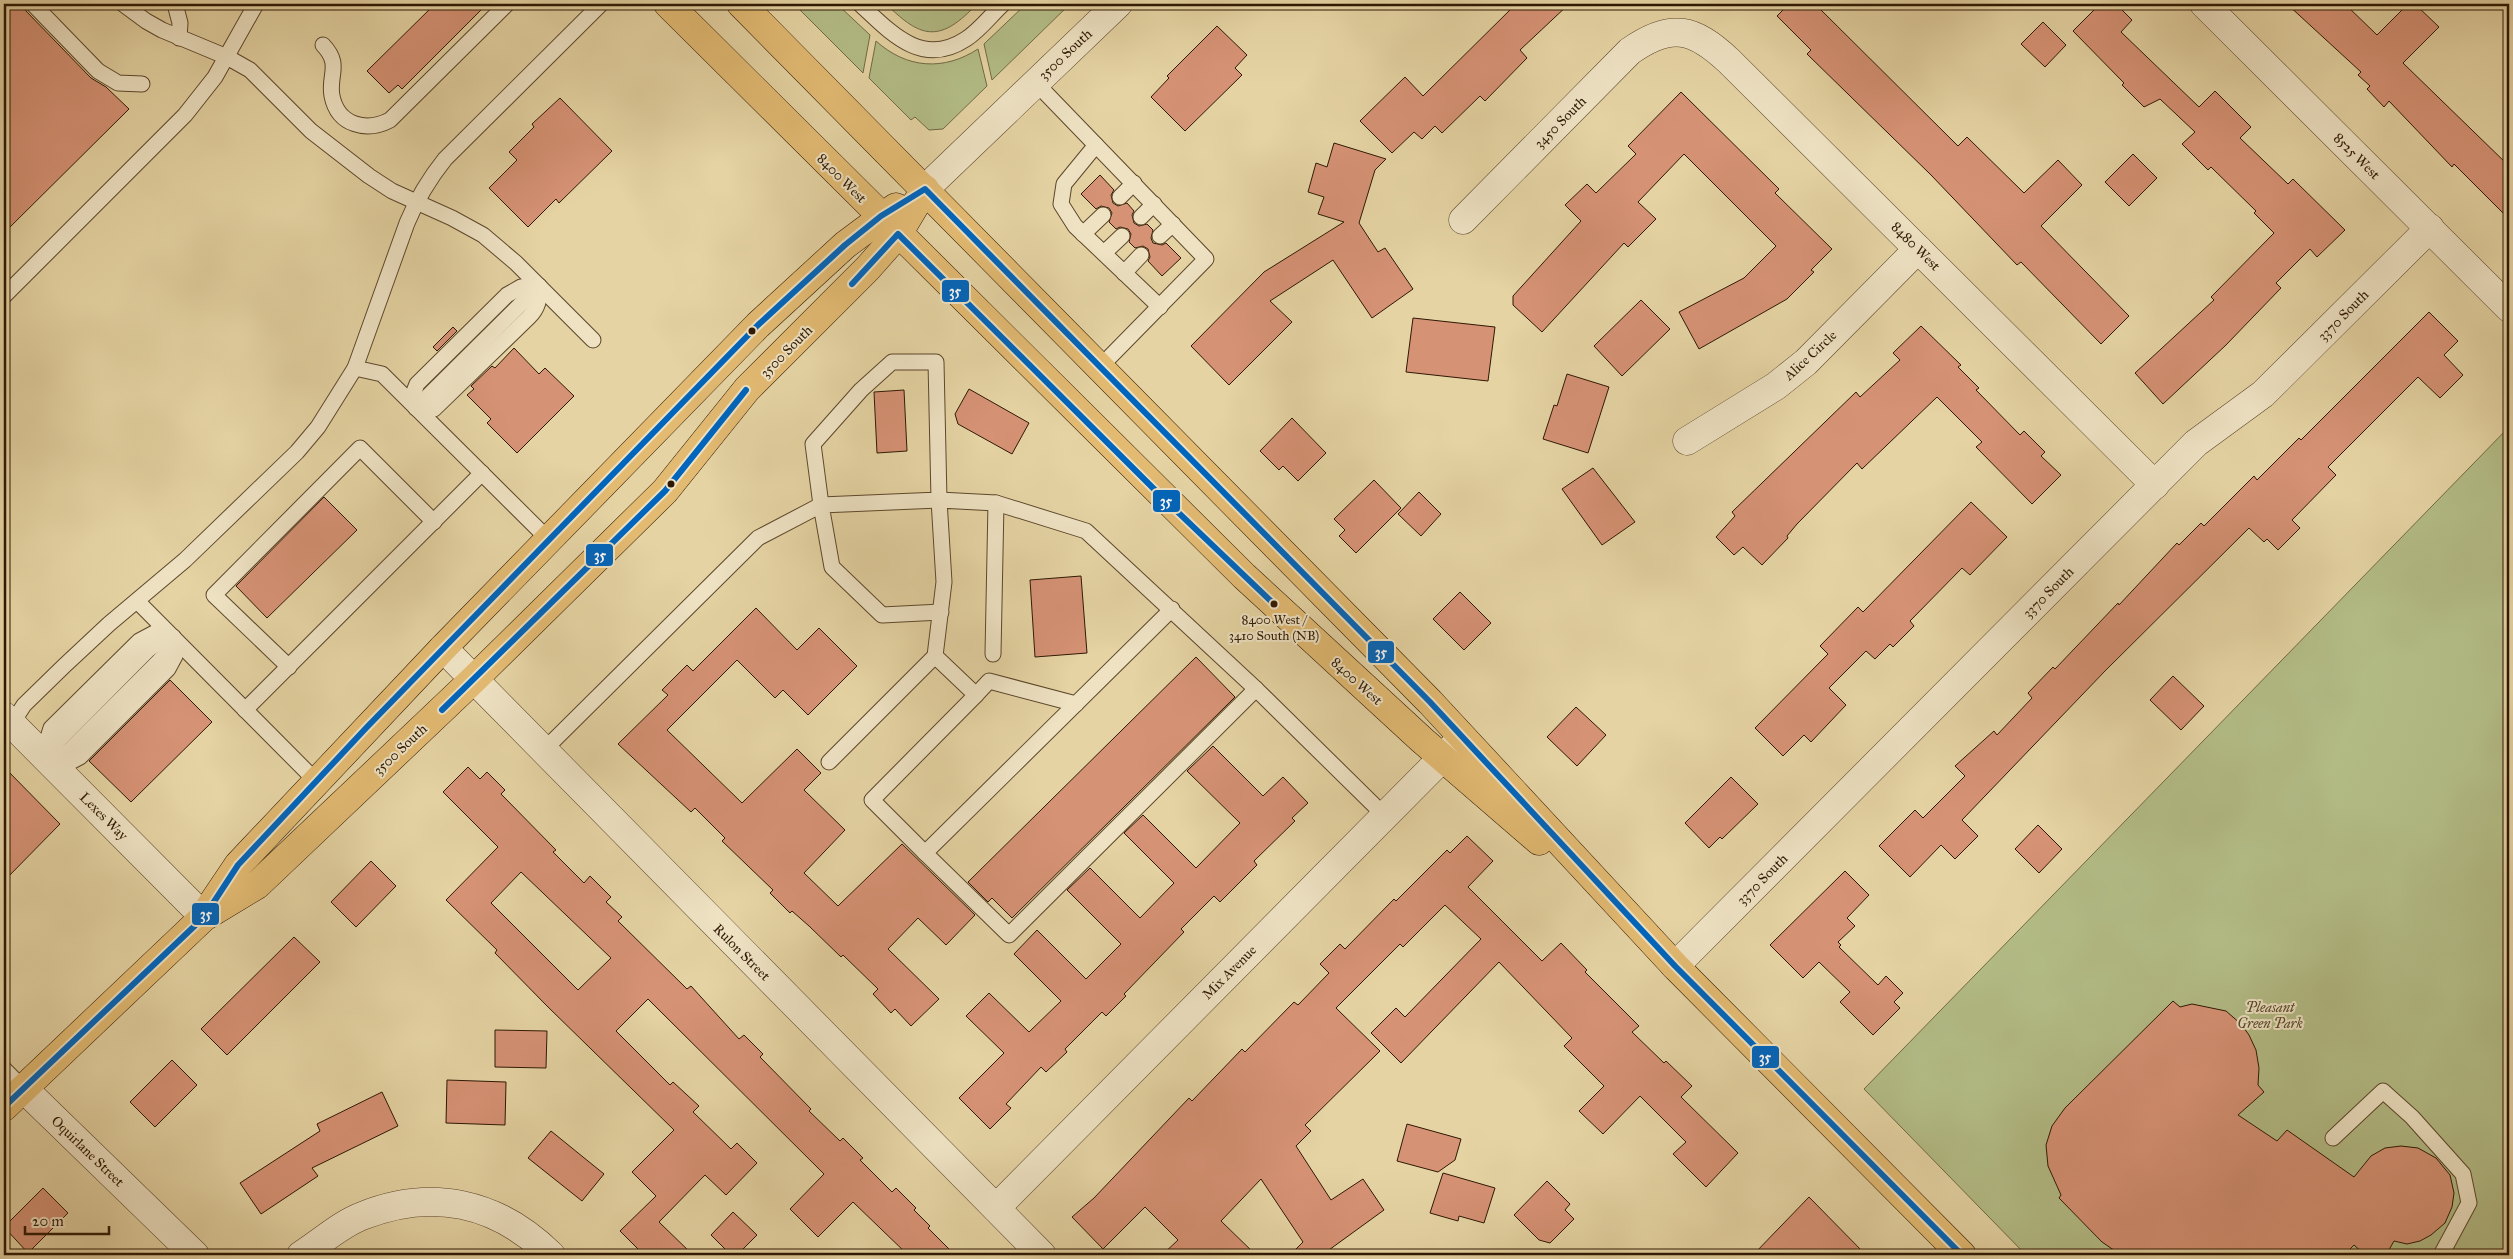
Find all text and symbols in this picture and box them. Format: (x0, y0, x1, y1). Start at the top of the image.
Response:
street label: 3500 South (1035, 25, 1096, 83)
street label: 3450 South (1531, 93, 1590, 152)
street label: 8525 West (2330, 130, 2384, 183)
street label: 8400 West (813, 150, 870, 207)
street label: 8480 West (1888, 218, 1944, 274)
line badge: 35 (941, 279, 970, 303)
text: 35 (949, 283, 962, 301)
street label: 3370 South (2314, 286, 2373, 344)
street label: 3500 South (757, 322, 816, 381)
unlabelled marker (747, 326, 757, 336)
street label: Alice Circle (1780, 327, 1840, 385)
unlabelled marker (666, 479, 676, 489)
line badge: 35 (1152, 489, 1181, 513)
text: 35 (1160, 493, 1173, 511)
line badge: 35 (585, 543, 614, 567)
text: 35 (594, 547, 607, 565)
street label: 3370 South (2019, 563, 2078, 621)
marker: 8400 West / 3410 South (NB) (1269, 599, 1279, 609)
place label: 8400 West / 3410 South (NB) (1229, 612, 1320, 644)
line badge: 35 (1367, 640, 1395, 664)
text: 35 (1375, 644, 1388, 662)
street label: 8400 West (1328, 654, 1386, 709)
street label: 3500 South (370, 720, 431, 778)
street label: Lexes Way (76, 789, 132, 844)
street label: 3370 South (1733, 850, 1792, 908)
line badge: 35 (191, 902, 220, 926)
text: 35 (200, 906, 213, 924)
street label: Rulon Street (710, 920, 774, 984)
street label: Mix Avenue (1199, 942, 1260, 1003)
park label: Pleasant Green Park (2237, 999, 2303, 1032)
line badge: 35 (1751, 1045, 1780, 1069)
text: 35 (1759, 1049, 1772, 1067)
street label: Oquirlane Street (47, 1112, 128, 1191)
scale bar (25, 1204, 109, 1236)
text: 20 m (32, 1212, 64, 1230)

